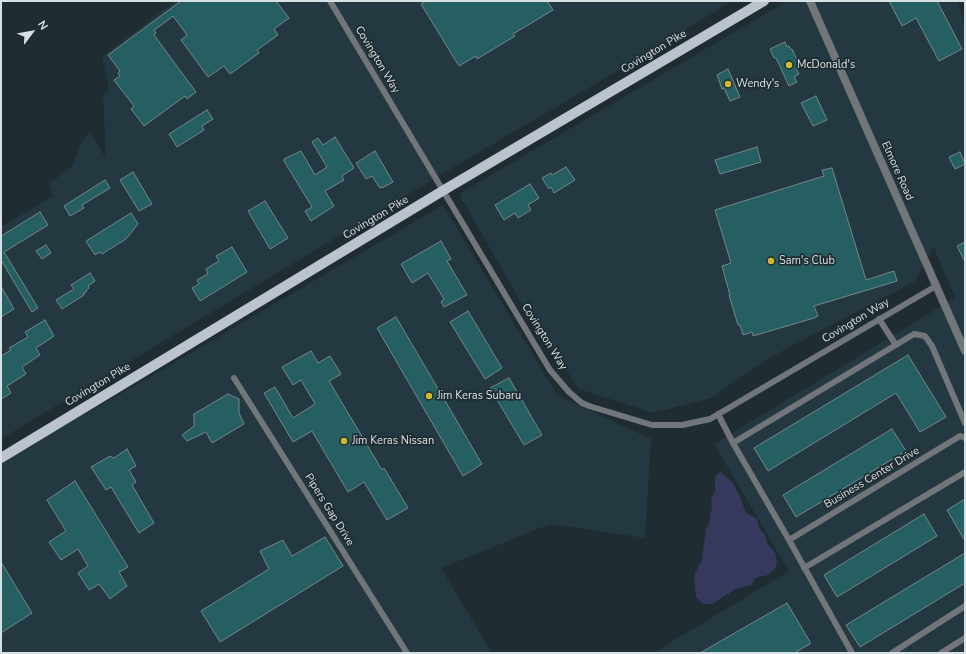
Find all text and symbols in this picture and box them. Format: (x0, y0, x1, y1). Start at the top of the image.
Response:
north arrow (12, 12, 52, 52)
text: N (34, 18, 51, 33)
street label: Covington Way (352, 24, 402, 96)
street label: Covington Pike (619, 27, 689, 77)
place label: McDonald's (797, 58, 855, 72)
marker: McDonald's (784, 60, 794, 70)
place label: Wendy's (736, 77, 779, 91)
marker: Wendy's (723, 79, 733, 89)
street label: Elmore Road (878, 139, 916, 203)
street label: Covington Pike (341, 193, 411, 243)
place label: Sam's Club (779, 254, 835, 268)
marker: Sam's Club (766, 256, 776, 266)
street label: Covington Way (820, 296, 892, 346)
street label: Covington Way (518, 301, 570, 373)
street label: Covington Pike (63, 360, 133, 410)
place label: Jim Keras Subaru (437, 389, 521, 403)
marker: Jim Keras Subaru (424, 391, 434, 401)
place label: Jim Keras Nissan (352, 434, 434, 448)
marker: Jim Keras Nissan (339, 436, 349, 446)
street label: Business Center Drive (822, 444, 922, 512)
street label: Pipers Gap Drive (301, 471, 357, 549)

